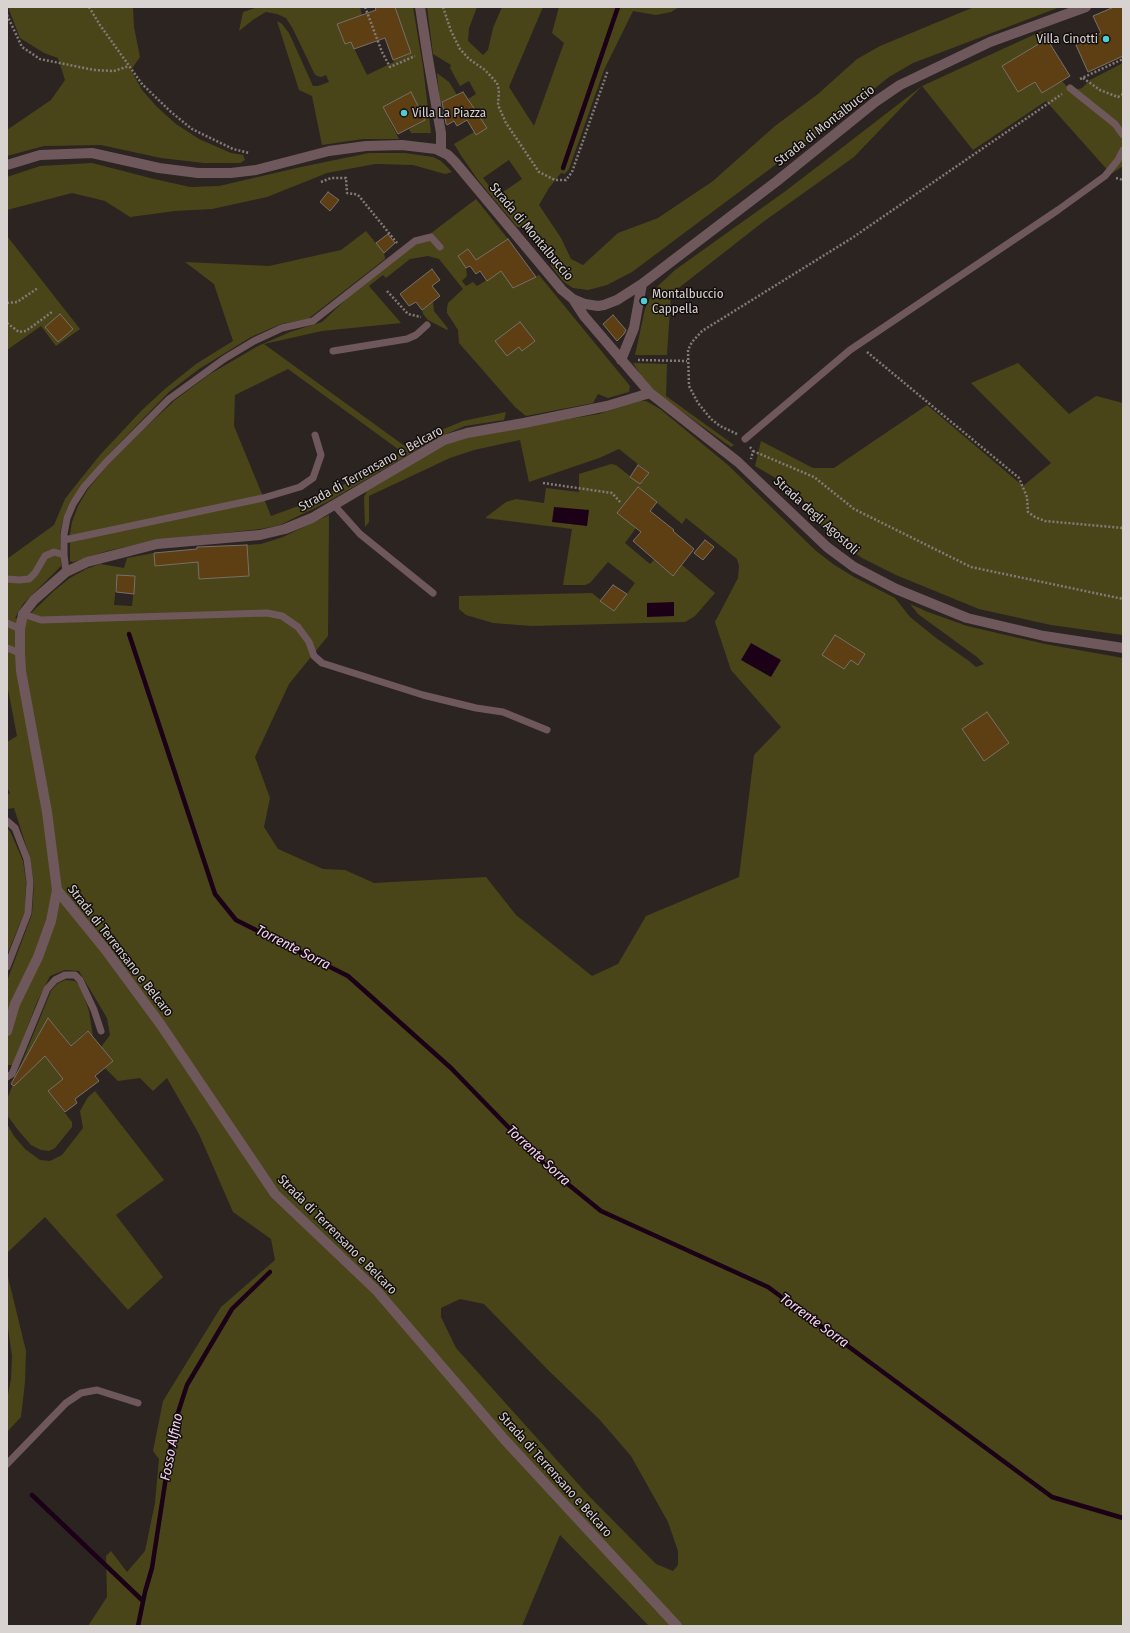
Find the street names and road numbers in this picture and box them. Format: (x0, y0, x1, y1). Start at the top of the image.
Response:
street label: Strada di Montalbuccio (772, 82, 878, 170)
street label: Strada di Montalbuccio (486, 180, 576, 284)
street label: Strada di Terrensano e Belcaro (296, 423, 446, 515)
street label: Strada degli Agostoli (770, 474, 862, 558)
street label: Strada di Terrensano e Belcaro (64, 882, 176, 1020)
street label: Strada di Terrensano e Belcaro (274, 1172, 400, 1298)
street label: Strada di Terrensano e Belcaro (495, 1409, 615, 1541)

